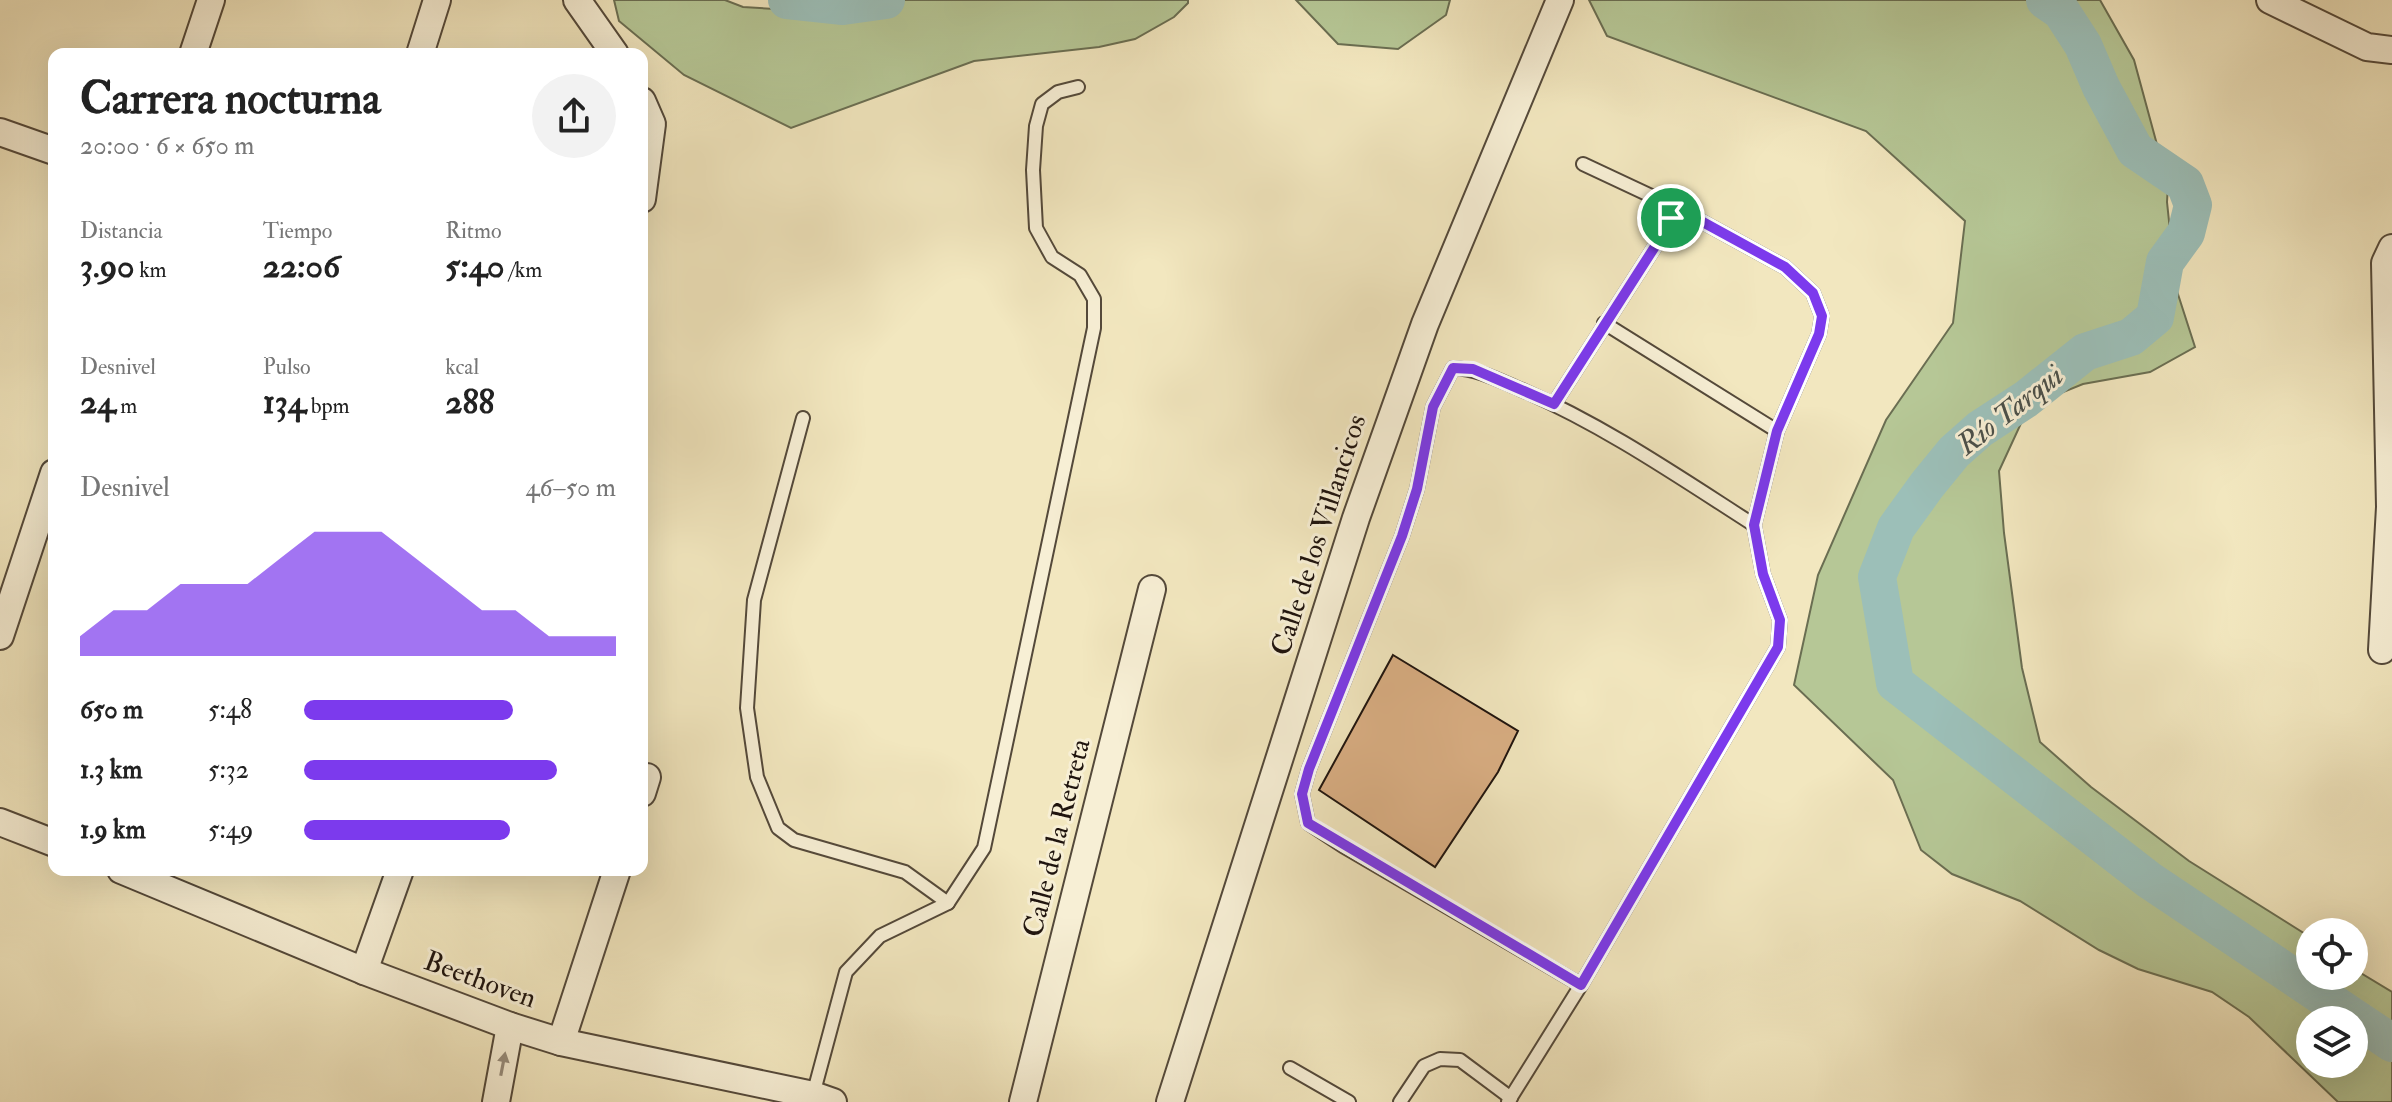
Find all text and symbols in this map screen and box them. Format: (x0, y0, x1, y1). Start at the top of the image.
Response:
text: Carrera nocturna (80, 72, 381, 127)
button: share (532, 74, 616, 158)
text: 20:00 · 6 × 650 m (80, 130, 254, 162)
pin (1637, 184, 1705, 252)
icon: arrive (1649, 196, 1693, 240)
text: Distancia (80, 217, 163, 245)
text: Tiempo (263, 217, 332, 245)
text: Ritmo (445, 217, 502, 245)
text: 3.90 (80, 245, 135, 288)
text: 22:06 (263, 245, 340, 288)
text: 5:40 (445, 245, 504, 288)
text: km (135, 256, 167, 284)
text: /km (504, 256, 542, 284)
text: Desnivel (80, 353, 156, 381)
text: Pulso (263, 353, 311, 381)
text: kcal (445, 353, 479, 381)
water label: Río Tarqui (1949, 357, 2071, 464)
text: 24 (80, 381, 116, 424)
text: 134 (263, 381, 306, 424)
text: 288 (445, 381, 494, 424)
text: m (116, 392, 137, 420)
text: bpm (306, 392, 350, 420)
street label: Calle de los Villancicos (1264, 410, 1374, 660)
text: Desnivel (80, 472, 170, 504)
text: 46–50 m (526, 472, 616, 504)
text: 650 m (80, 694, 143, 726)
text: 5:48 (208, 694, 252, 726)
street label: Calle de la Retreta (1015, 735, 1099, 941)
text: 1.3 km (80, 754, 142, 786)
text: 5:32 (208, 754, 249, 786)
text: 1.9 km (80, 814, 146, 846)
text: 5:49 (208, 814, 253, 846)
map controls (2296, 918, 2368, 1078)
button: locate (2296, 918, 2368, 990)
street label: Beethoven (419, 944, 541, 1016)
button: layers (2296, 1006, 2368, 1078)
one-way arrow (497, 1051, 509, 1076)

